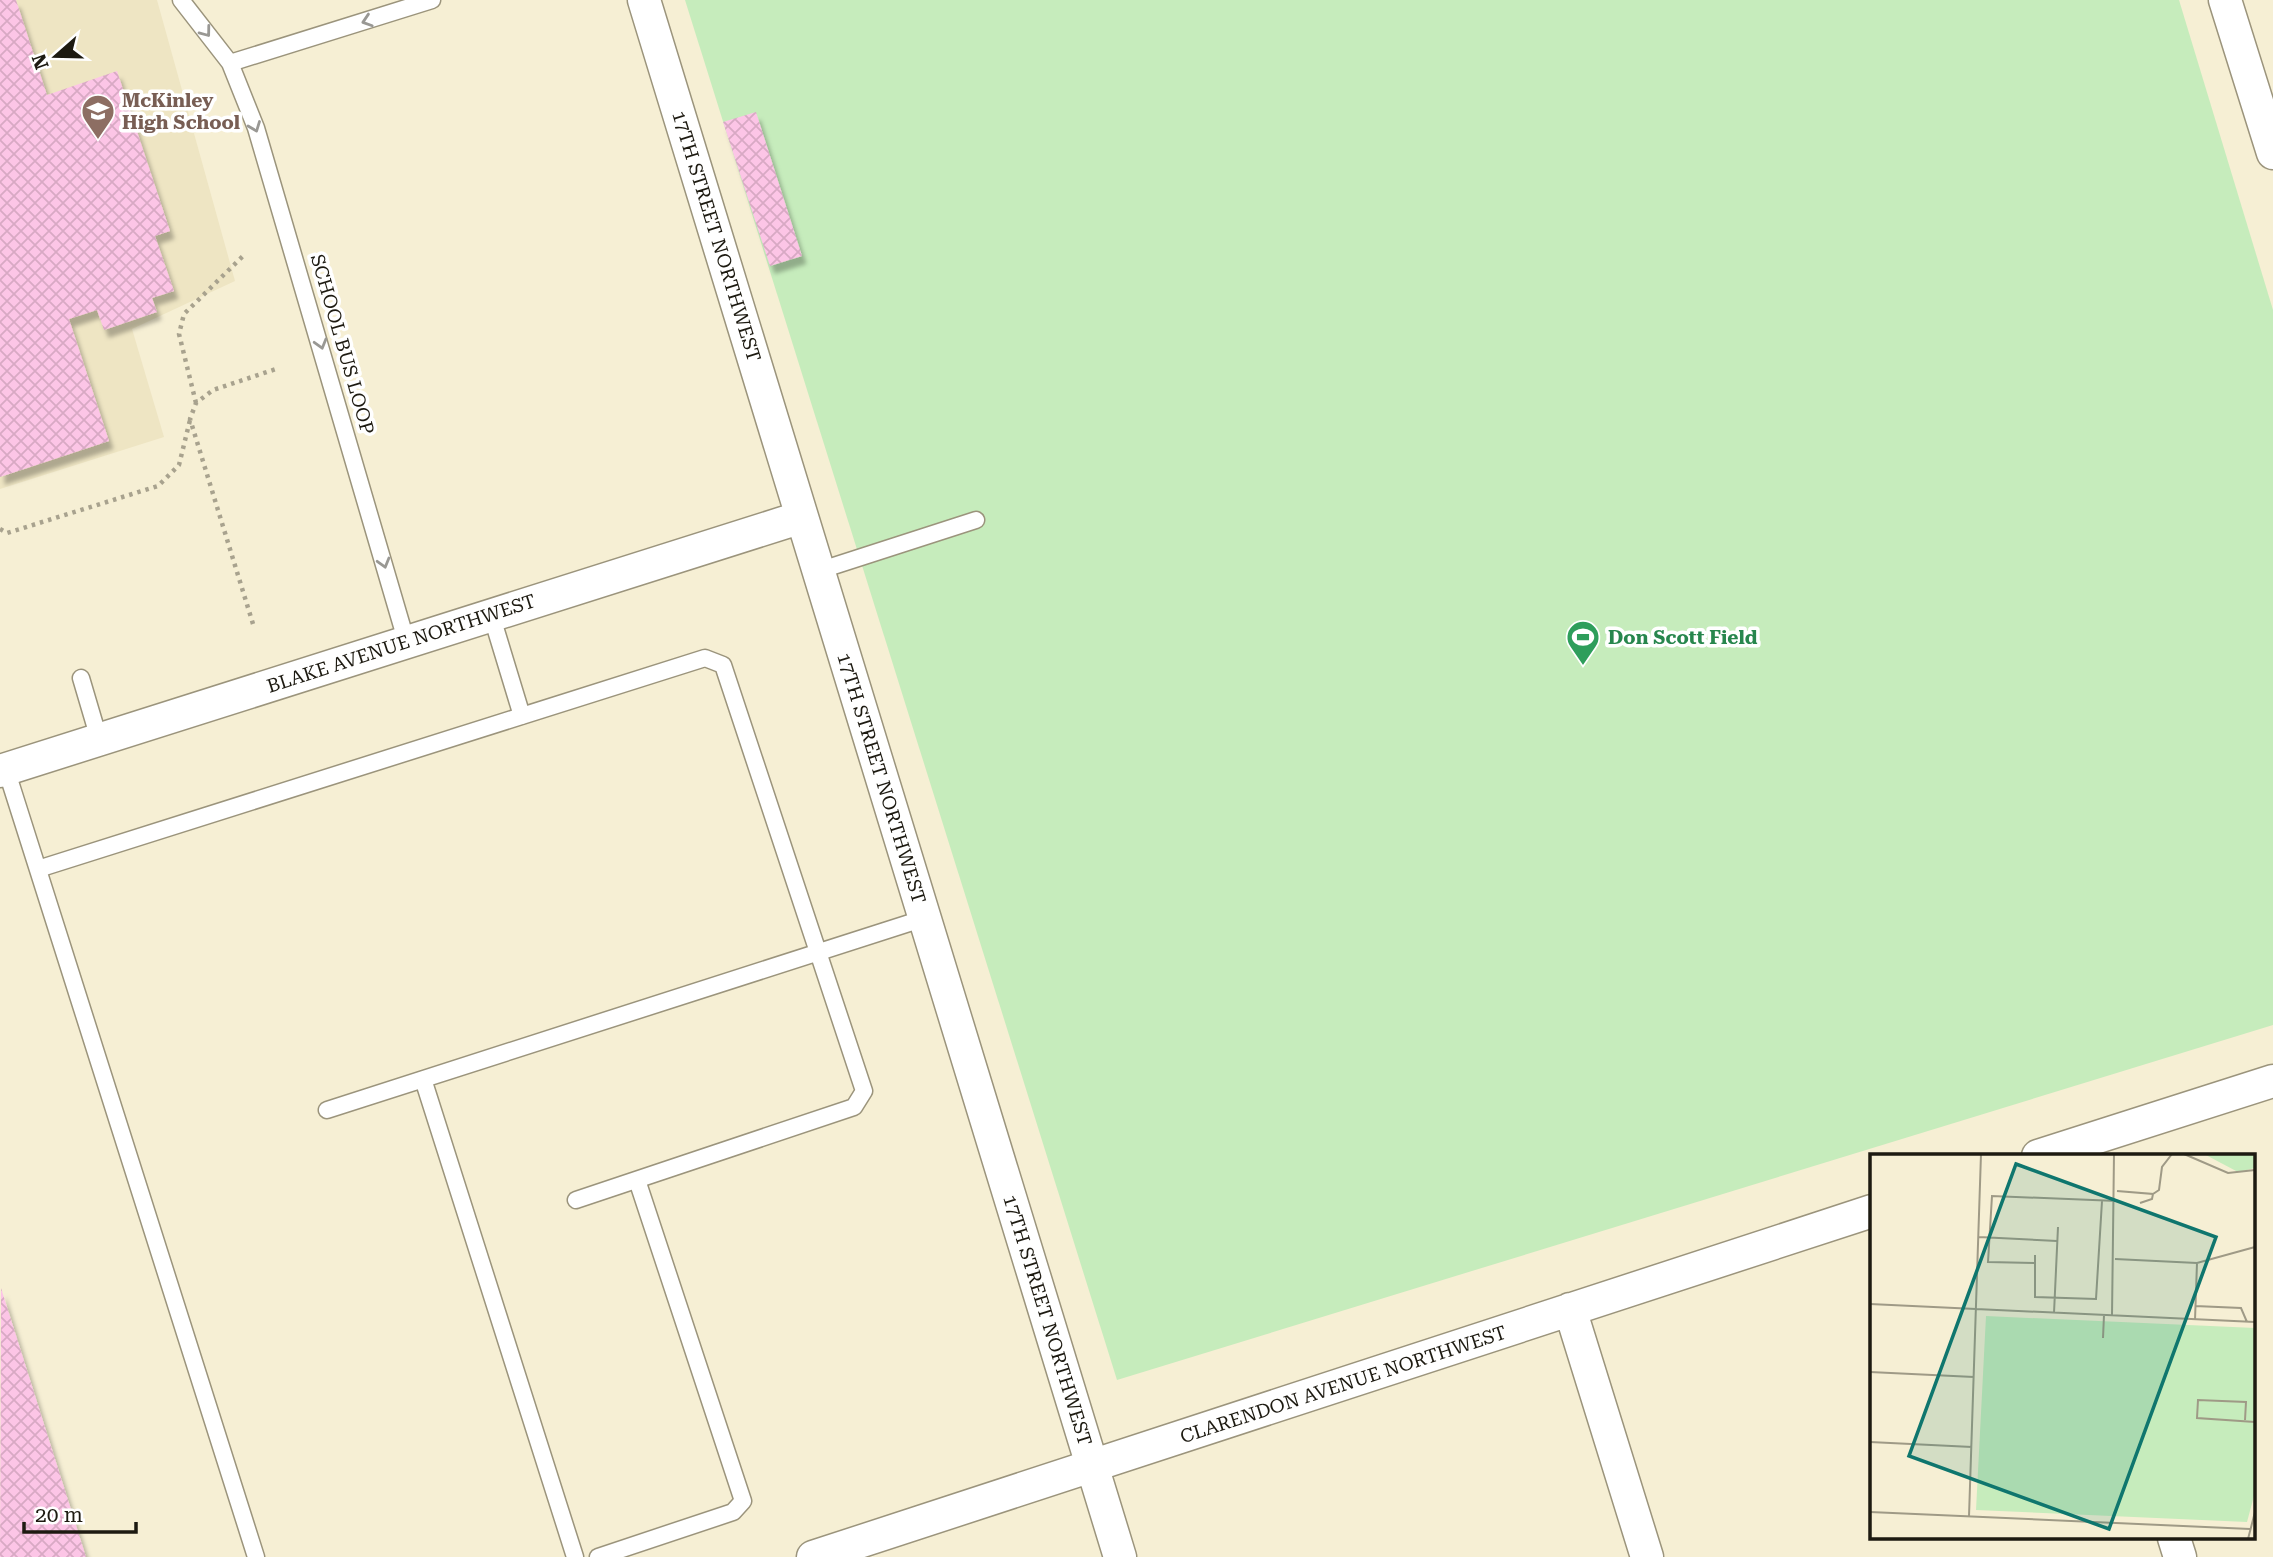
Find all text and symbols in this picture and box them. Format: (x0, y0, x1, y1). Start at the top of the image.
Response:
one-way arrow (362, 13, 374, 27)
north arrow (21, 21, 91, 91)
one-way arrow (197, 24, 210, 36)
text: N (27, 50, 54, 72)
place label: McKinley High School (122, 89, 240, 134)
school or university icon: McKinley High School (79, 92, 117, 141)
street label: 17TH STREET NORTHWEST (667, 108, 766, 364)
one-way arrow (247, 120, 261, 132)
street label: SCHOOL BUS LOOP (306, 251, 379, 437)
one-way arrow (313, 338, 328, 350)
one-way arrow (376, 557, 391, 569)
street label: BLAKE AVENUE NORTHWEST (264, 589, 538, 698)
sports icon: Don Scott Field (1564, 618, 1602, 667)
place label: Don Scott Field (1608, 626, 1758, 649)
street label: 17TH STREET NORTHWEST (832, 650, 931, 906)
inset map (1870, 1154, 2256, 1540)
street label: 17TH STREET NORTHWEST (998, 1192, 1097, 1448)
street label: CLARENDON AVENUE NORTHWEST (1177, 1321, 1509, 1448)
scale bar (24, 1490, 136, 1534)
text: 20 m (35, 1503, 83, 1527)

